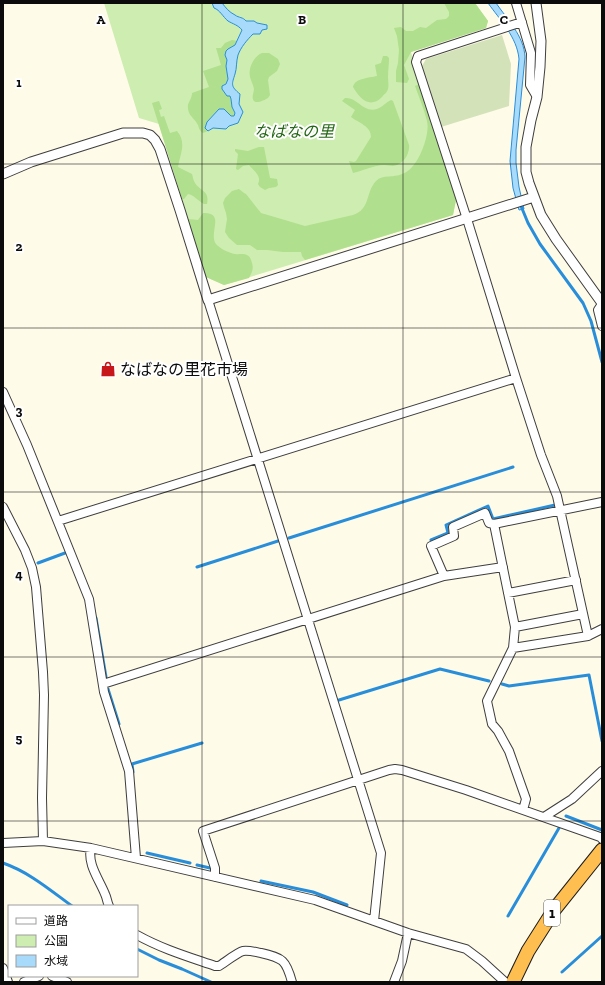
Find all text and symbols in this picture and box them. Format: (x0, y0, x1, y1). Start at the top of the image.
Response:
text: A (97, 12, 106, 27)
text: B (298, 12, 306, 27)
text: C (500, 12, 508, 27)
text: 1 (16, 75, 22, 90)
park label: なばなの里 (254, 122, 335, 141)
text: 2 (16, 239, 23, 254)
shop icon: なばなの里花市場 (99, 360, 117, 378)
place label: なばなの里花市場 (120, 360, 248, 379)
text: 3 (16, 403, 23, 418)
text: 4 (15, 567, 23, 582)
text: 5 (16, 731, 23, 746)
road number: 1 (544, 900, 560, 926)
legend (8, 905, 138, 977)
text: 道路 (44, 914, 68, 928)
text: 公園 (44, 934, 68, 948)
text: 水域 (44, 954, 68, 968)

